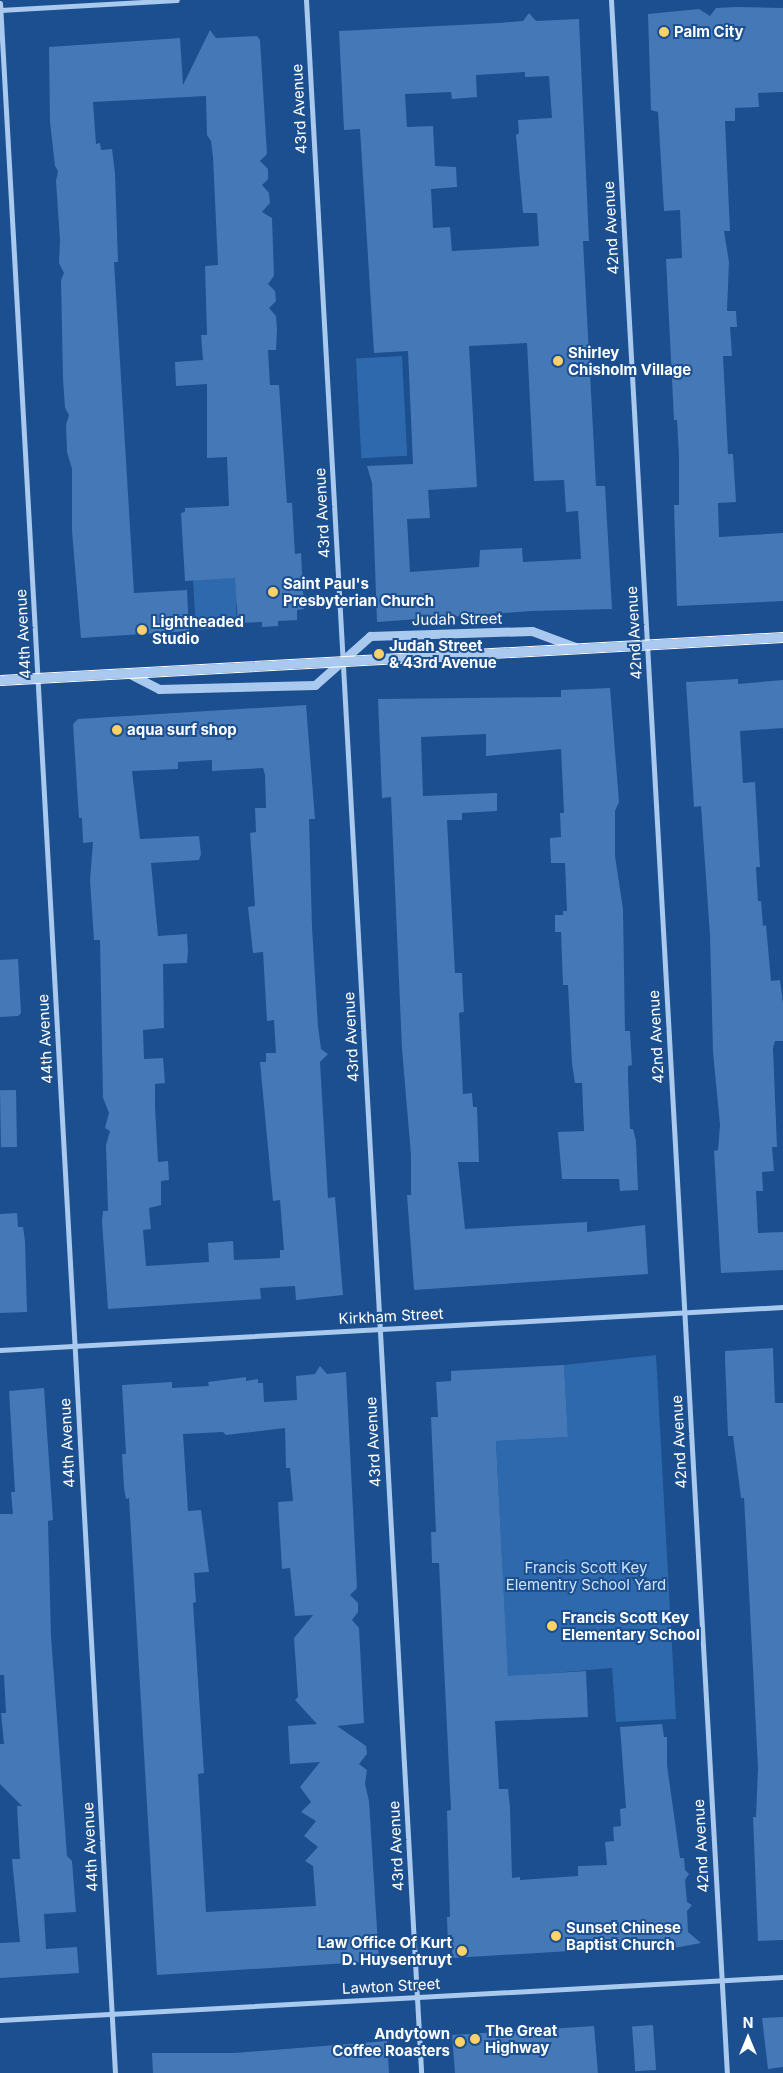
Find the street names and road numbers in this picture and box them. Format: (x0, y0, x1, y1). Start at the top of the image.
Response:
street label: 43rd Avenue (288, 63, 310, 155)
street label: 42nd Avenue (600, 181, 622, 275)
street label: 43rd Avenue (311, 467, 333, 559)
street label: 42nd Avenue (623, 586, 645, 680)
street label: 44th Avenue (12, 589, 34, 679)
street label: Judah Street (412, 609, 502, 629)
street label: 42nd Avenue (645, 990, 667, 1084)
street label: 43rd Avenue (340, 991, 362, 1083)
street label: 44th Avenue (34, 994, 56, 1084)
street label: Kirkham Street (338, 1304, 444, 1328)
street label: 42nd Avenue (668, 1395, 690, 1489)
street label: 43rd Avenue (362, 1396, 384, 1488)
street label: 44th Avenue (56, 1398, 78, 1488)
street label: 42nd Avenue (690, 1799, 712, 1893)
street label: 43rd Avenue (385, 1800, 407, 1892)
street label: 44th Avenue (79, 1802, 101, 1892)
street label: Lawton Street (341, 1974, 441, 1998)

